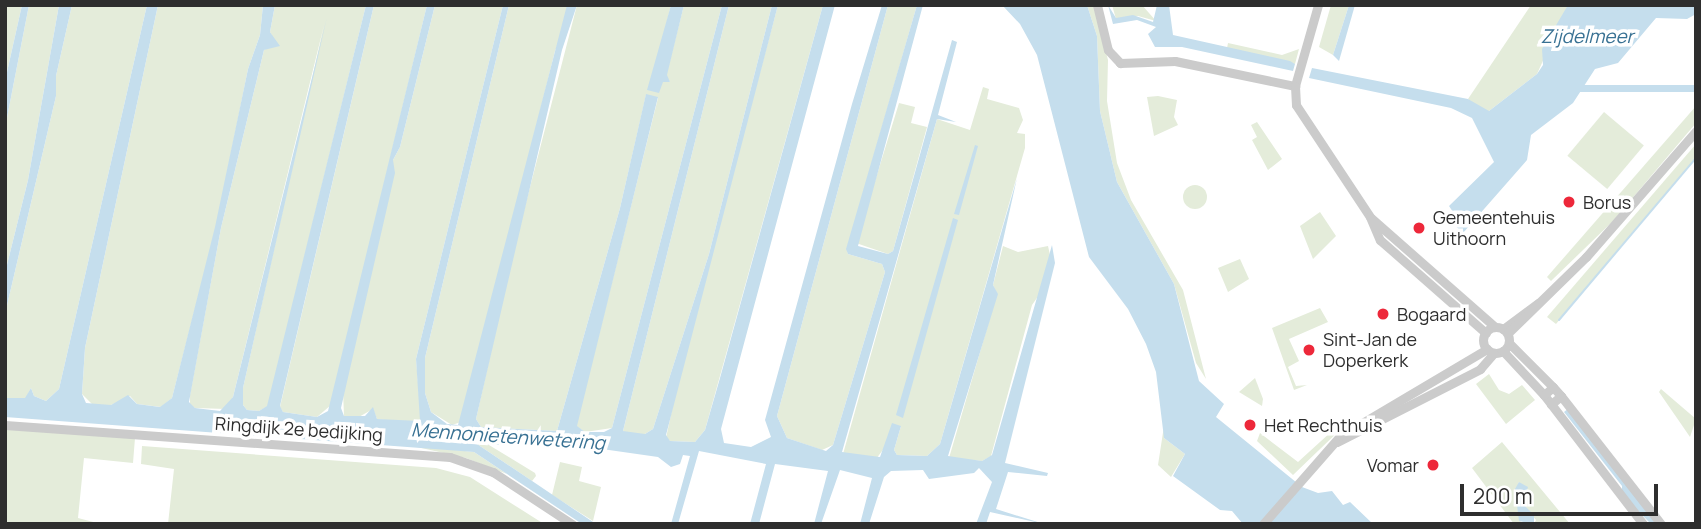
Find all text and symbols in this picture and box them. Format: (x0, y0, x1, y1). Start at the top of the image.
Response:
water label: Zijdelmeer (1541, 26, 1633, 48)
place label: Borus (1583, 191, 1631, 213)
marker: Borus (1561, 194, 1577, 210)
place label: Gemeentehuis Uithoorn (1433, 207, 1555, 249)
marker: Gemeentehuis Uithoorn (1411, 220, 1427, 236)
place label: Bogaard (1397, 303, 1466, 325)
marker: Bogaard (1375, 306, 1391, 322)
place label: Sint-Jan de Doperkerk (1323, 329, 1417, 372)
marker: Sint-Jan de Doperkerk (1301, 342, 1317, 358)
street label: Ringdijk 2e bedijking (214, 412, 384, 446)
place label: Het Rechthuis (1264, 414, 1382, 436)
marker: Het Rechthuis (1242, 417, 1258, 433)
water label: Mennonietenwetering (410, 419, 606, 455)
place label: Vomar (1367, 454, 1419, 476)
marker: Vomar (1425, 457, 1441, 473)
scale bar (1463, 470, 1661, 514)
text: 200 m (1473, 482, 1533, 510)

